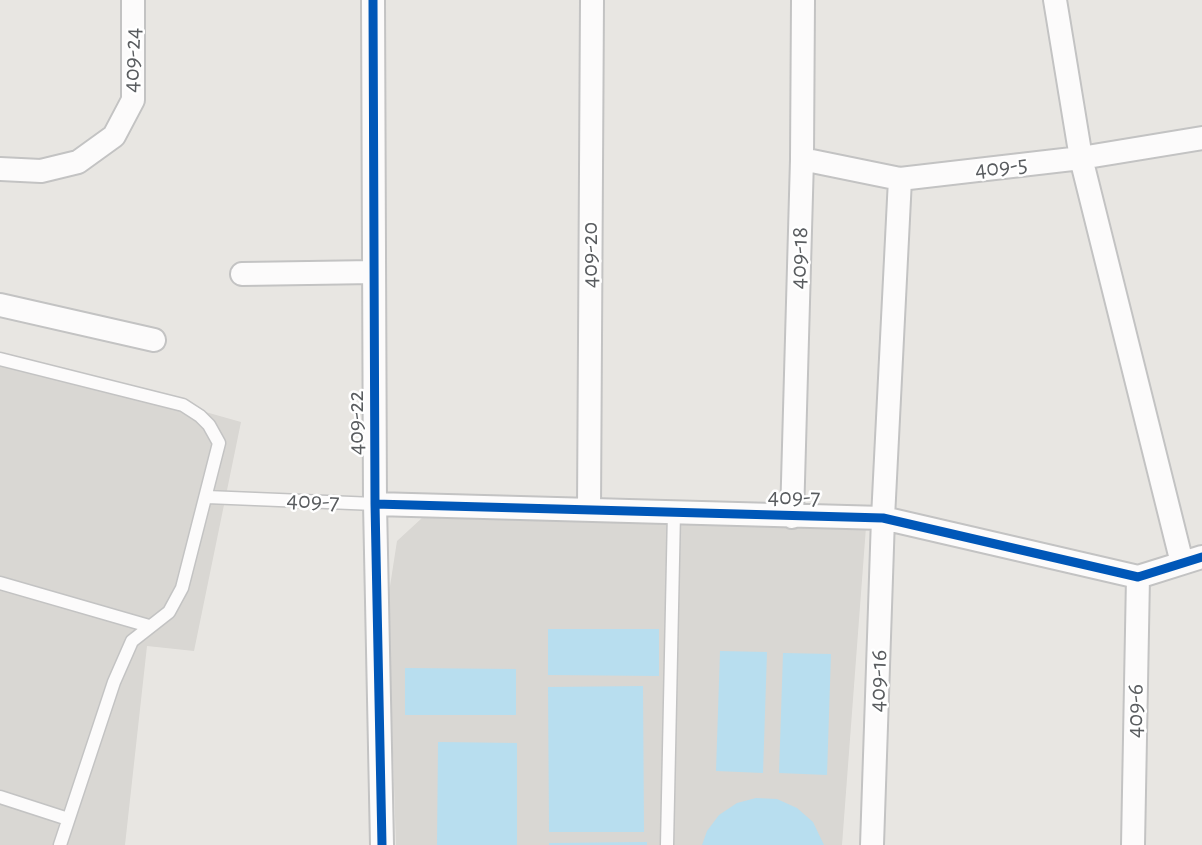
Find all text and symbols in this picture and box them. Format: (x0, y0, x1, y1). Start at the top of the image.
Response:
street label: 409-24 (116, 27, 148, 93)
street label: 409-5 (973, 149, 1029, 185)
street label: 409-20 (576, 222, 604, 288)
street label: 409-18 (784, 226, 814, 290)
street label: 409-22 (342, 391, 370, 455)
street label: 409-7 (767, 482, 821, 512)
street label: 409-7 (286, 485, 340, 517)
street label: 409-16 (863, 649, 893, 713)
street label: 409-6 (1120, 684, 1150, 738)

